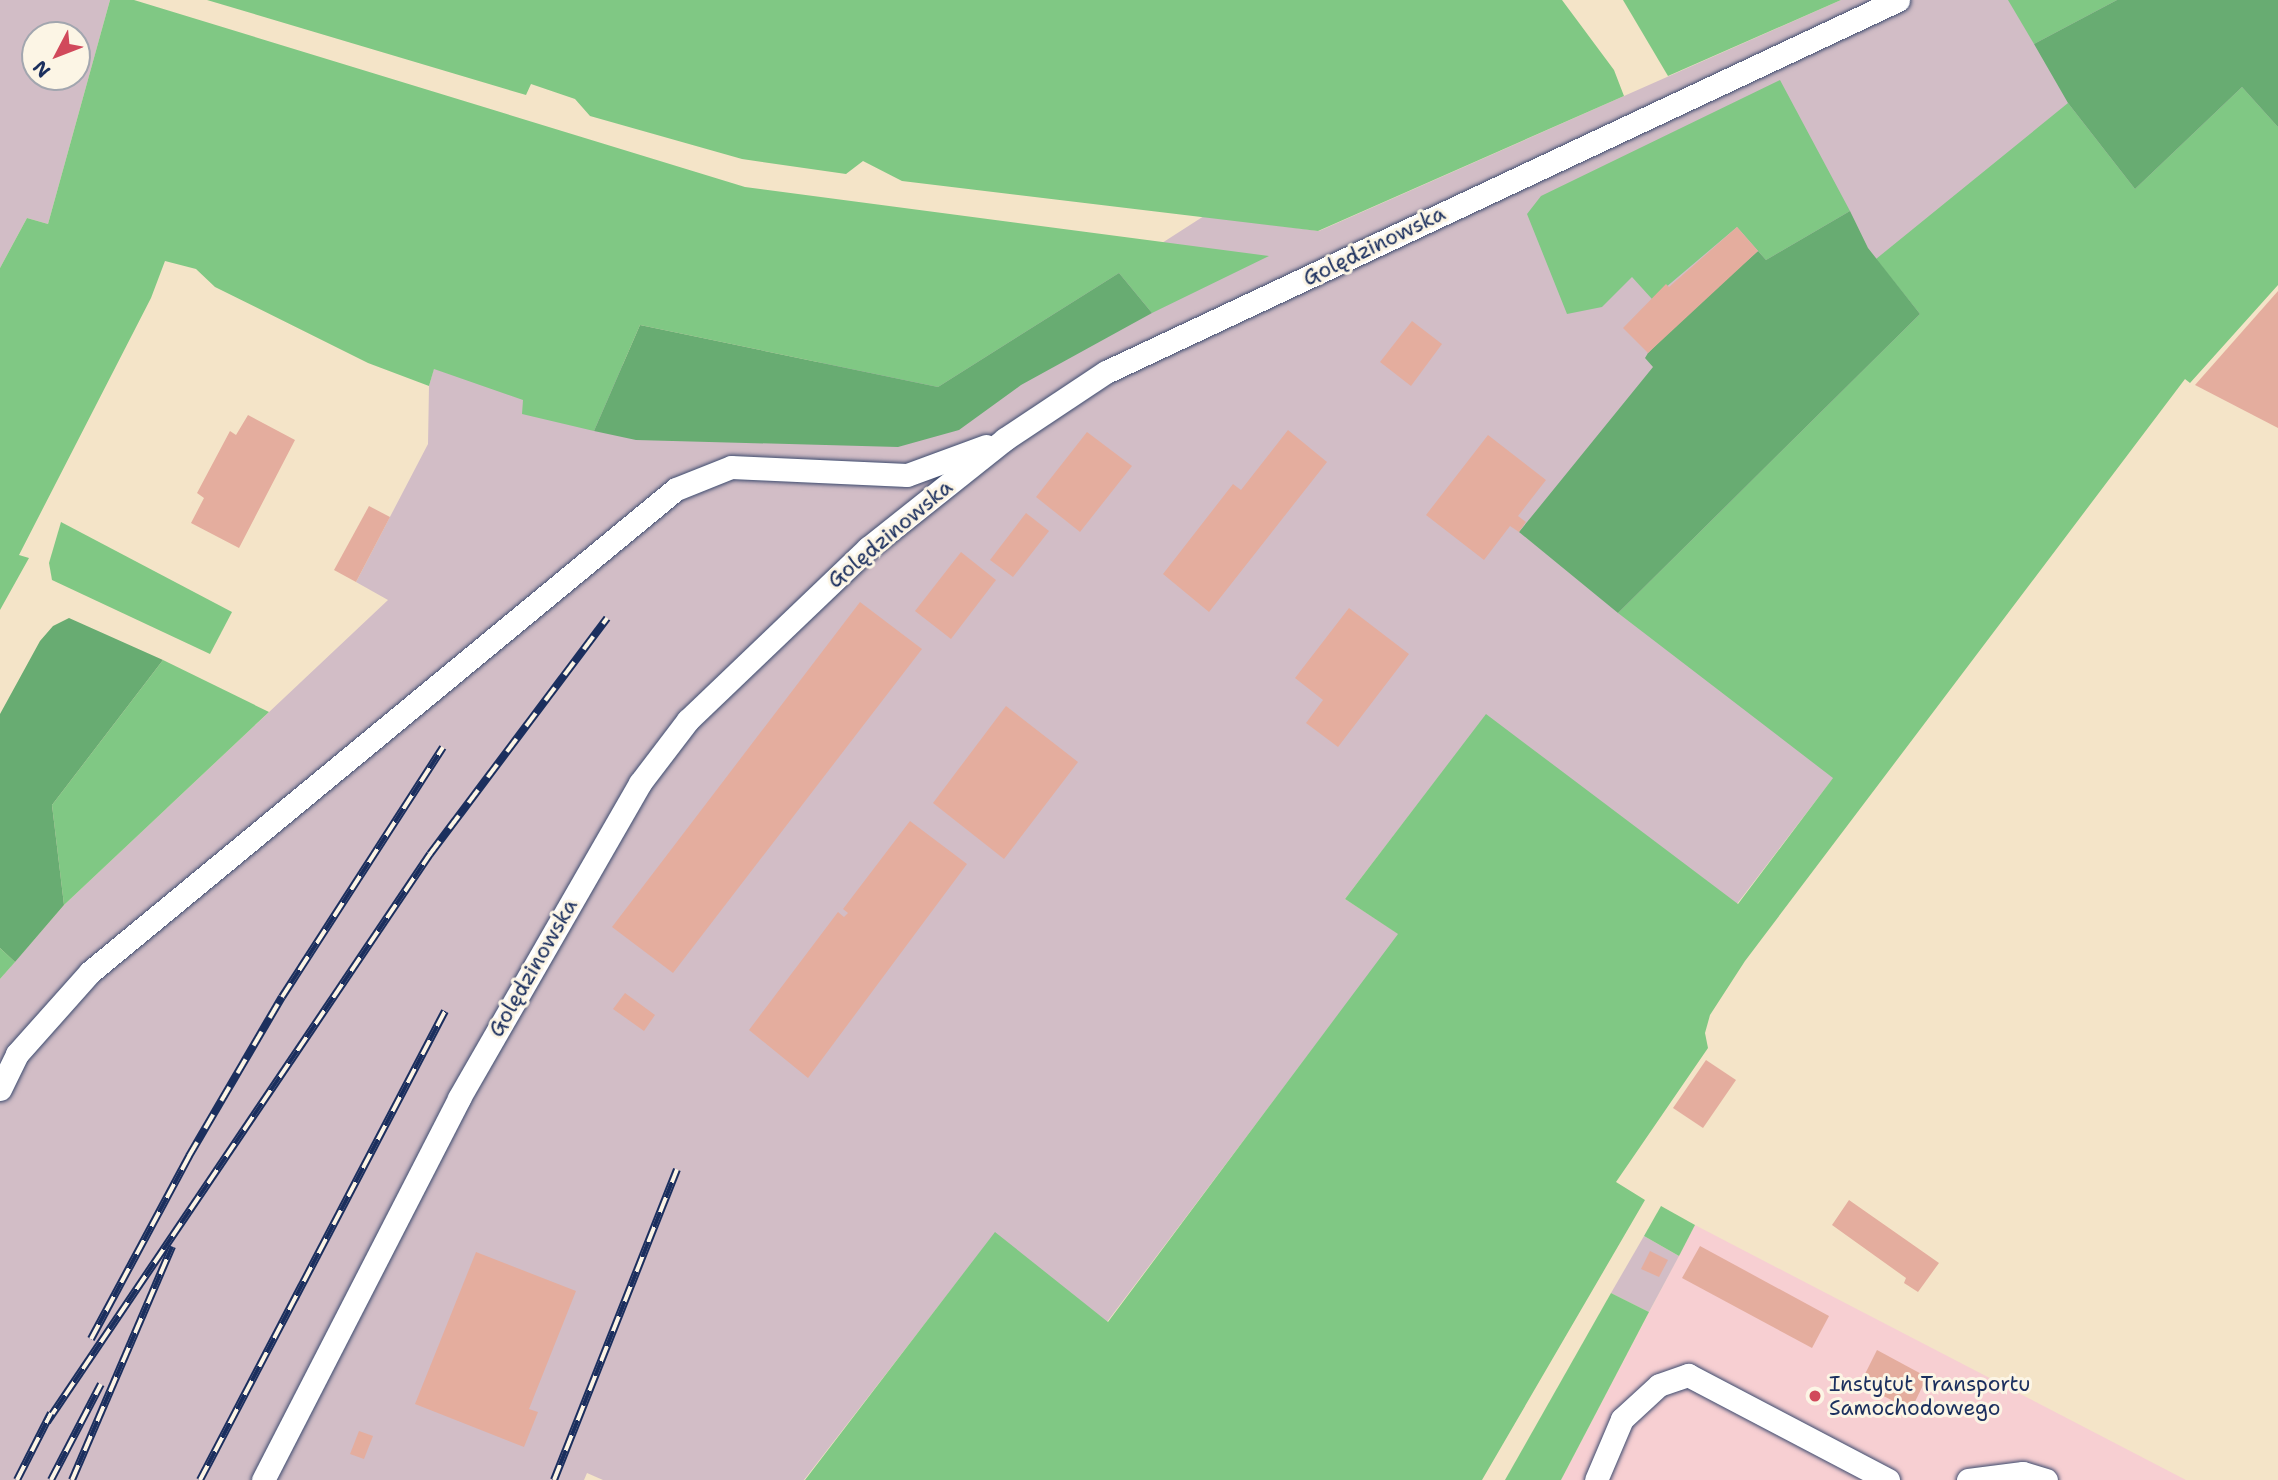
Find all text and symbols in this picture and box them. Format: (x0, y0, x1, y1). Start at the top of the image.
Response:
north arrow (21, 21, 91, 91)
text: N (27, 55, 56, 83)
street label: Golędzinowska (1299, 201, 1449, 291)
street label: Golędzinowska (823, 475, 957, 593)
street label: Golędzinowska (483, 895, 583, 1041)
place label: Instytut Transportu Samochodowego (1829, 1371, 2030, 1421)
marker: Instytut Transportu Samochodowego (1807, 1388, 1823, 1404)

